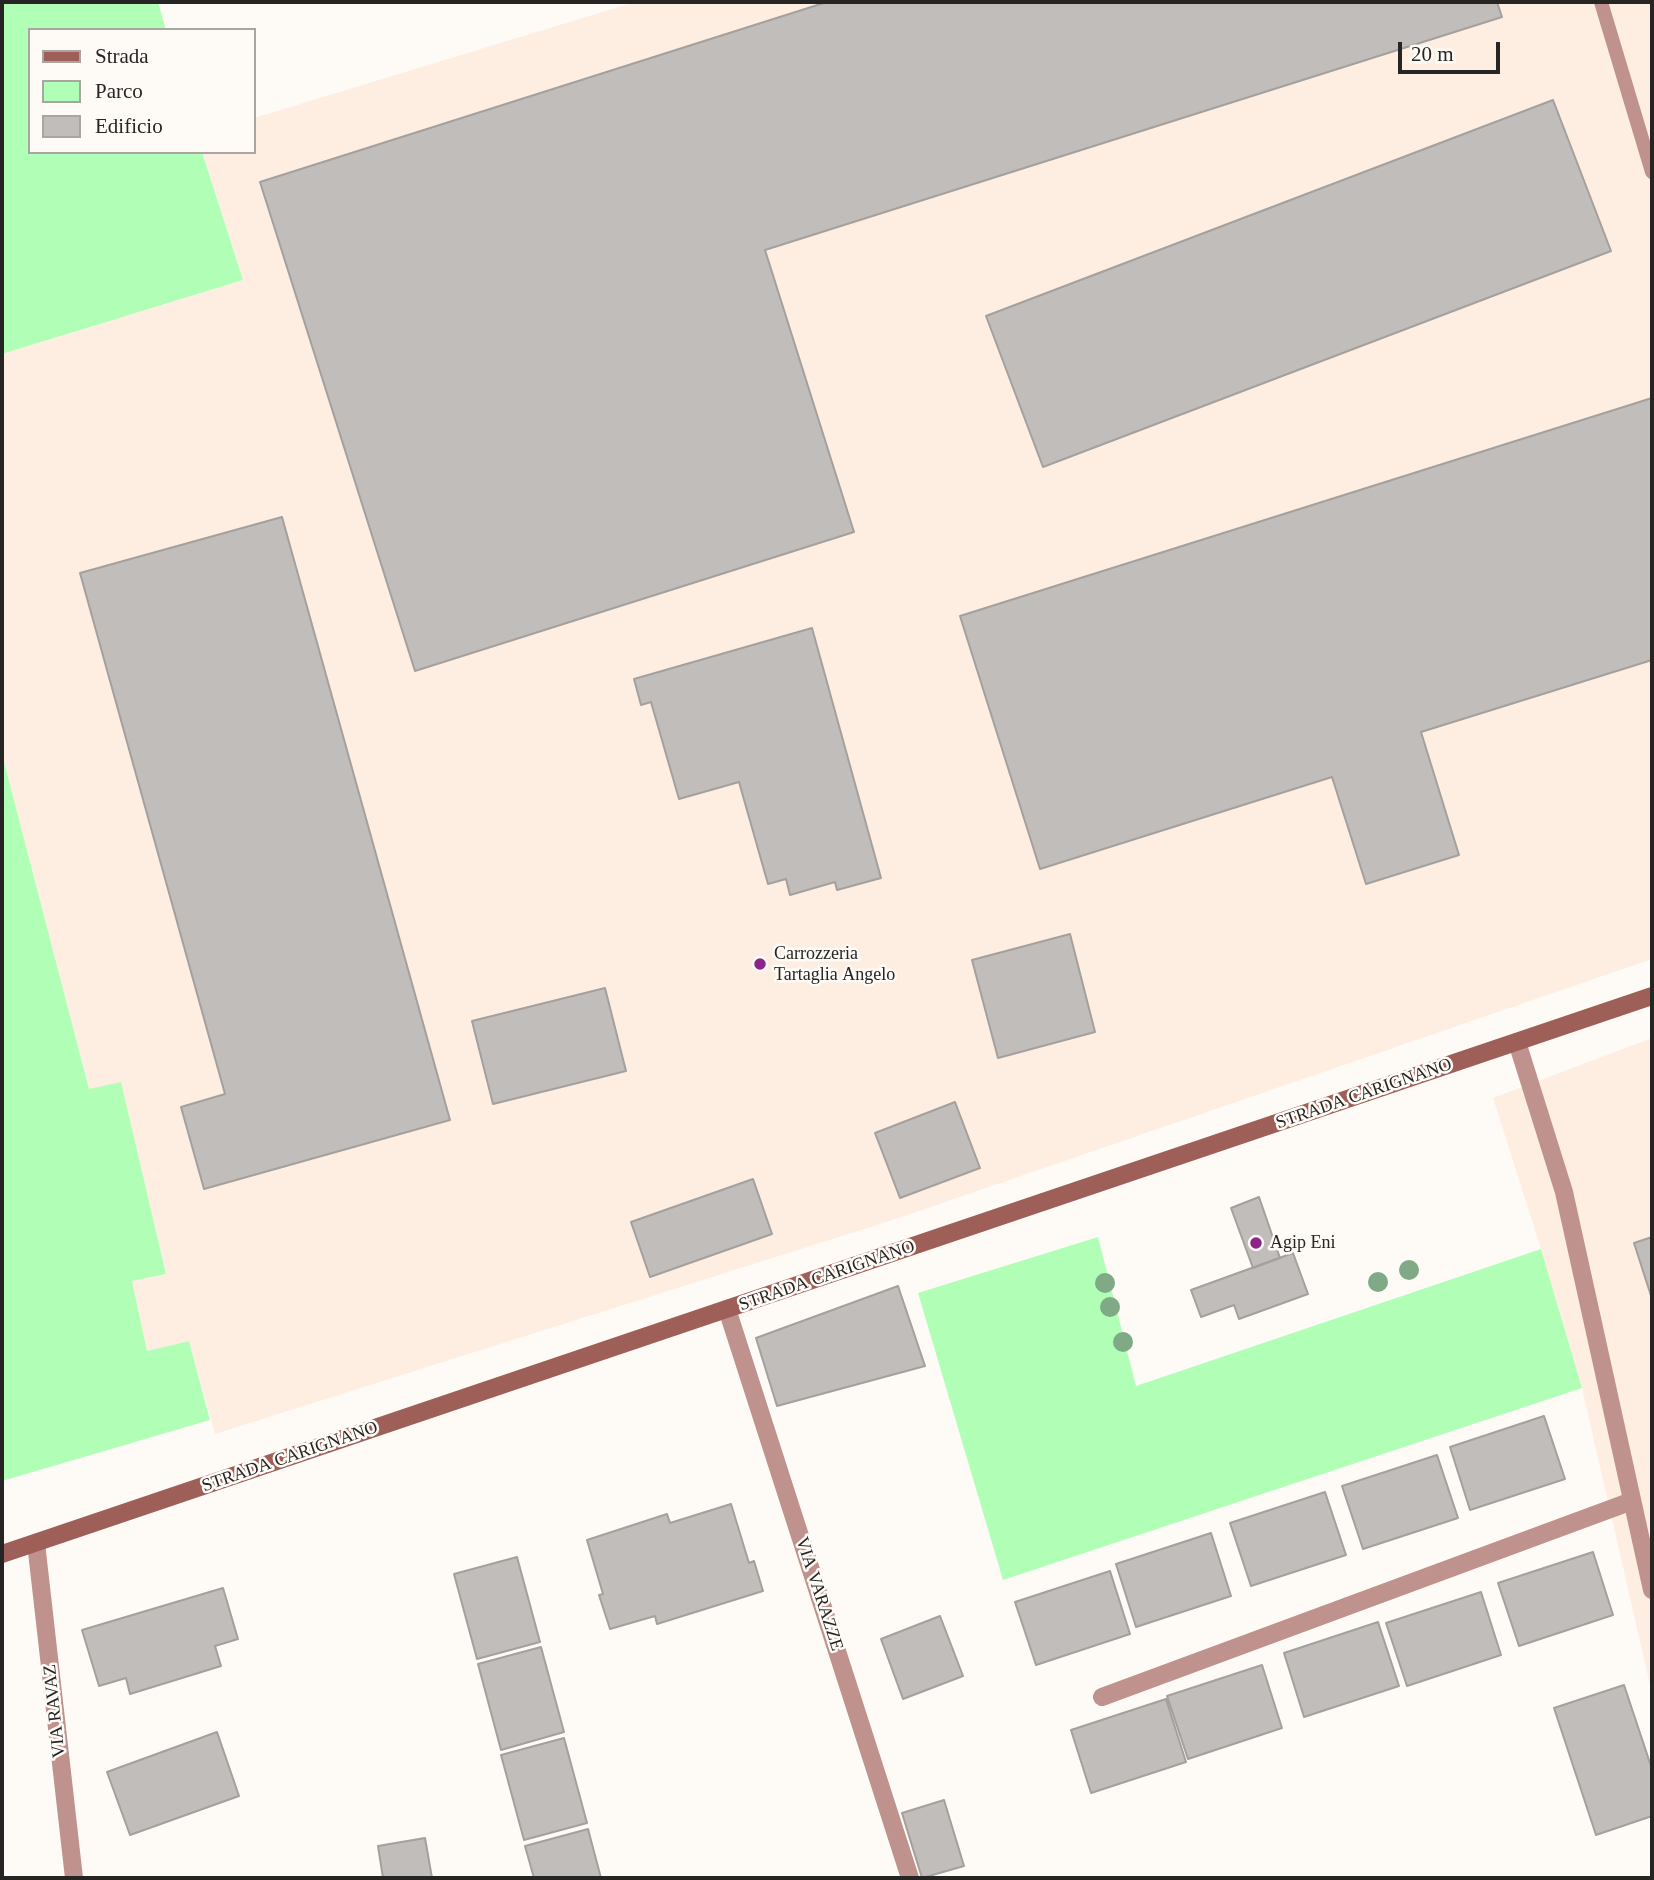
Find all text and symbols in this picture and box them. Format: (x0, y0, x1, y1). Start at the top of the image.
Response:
legend (28, 28, 256, 154)
scale bar (1402, 28, 1504, 72)
text: 20 m (1411, 42, 1454, 66)
text: Strada (95, 44, 149, 68)
text: Parco (95, 79, 143, 103)
text: Edificio (95, 114, 163, 138)
place label: Carrozzeria Tartaglia Angelo (774, 943, 895, 986)
marker: Carrozzeria Tartaglia Angelo (752, 956, 768, 972)
street label: STRADA CARIGNANO (1273, 1054, 1455, 1134)
place label: Agip Eni (1270, 1232, 1335, 1254)
marker: Agip Eni (1248, 1235, 1264, 1251)
street label: STRADA CARIGNANO (736, 1236, 918, 1316)
street label: STRADA CARIGNANO (199, 1417, 381, 1497)
street label: VIA VARAZZE (790, 1534, 848, 1654)
street label: VIA RAVAZ (39, 1663, 71, 1759)

